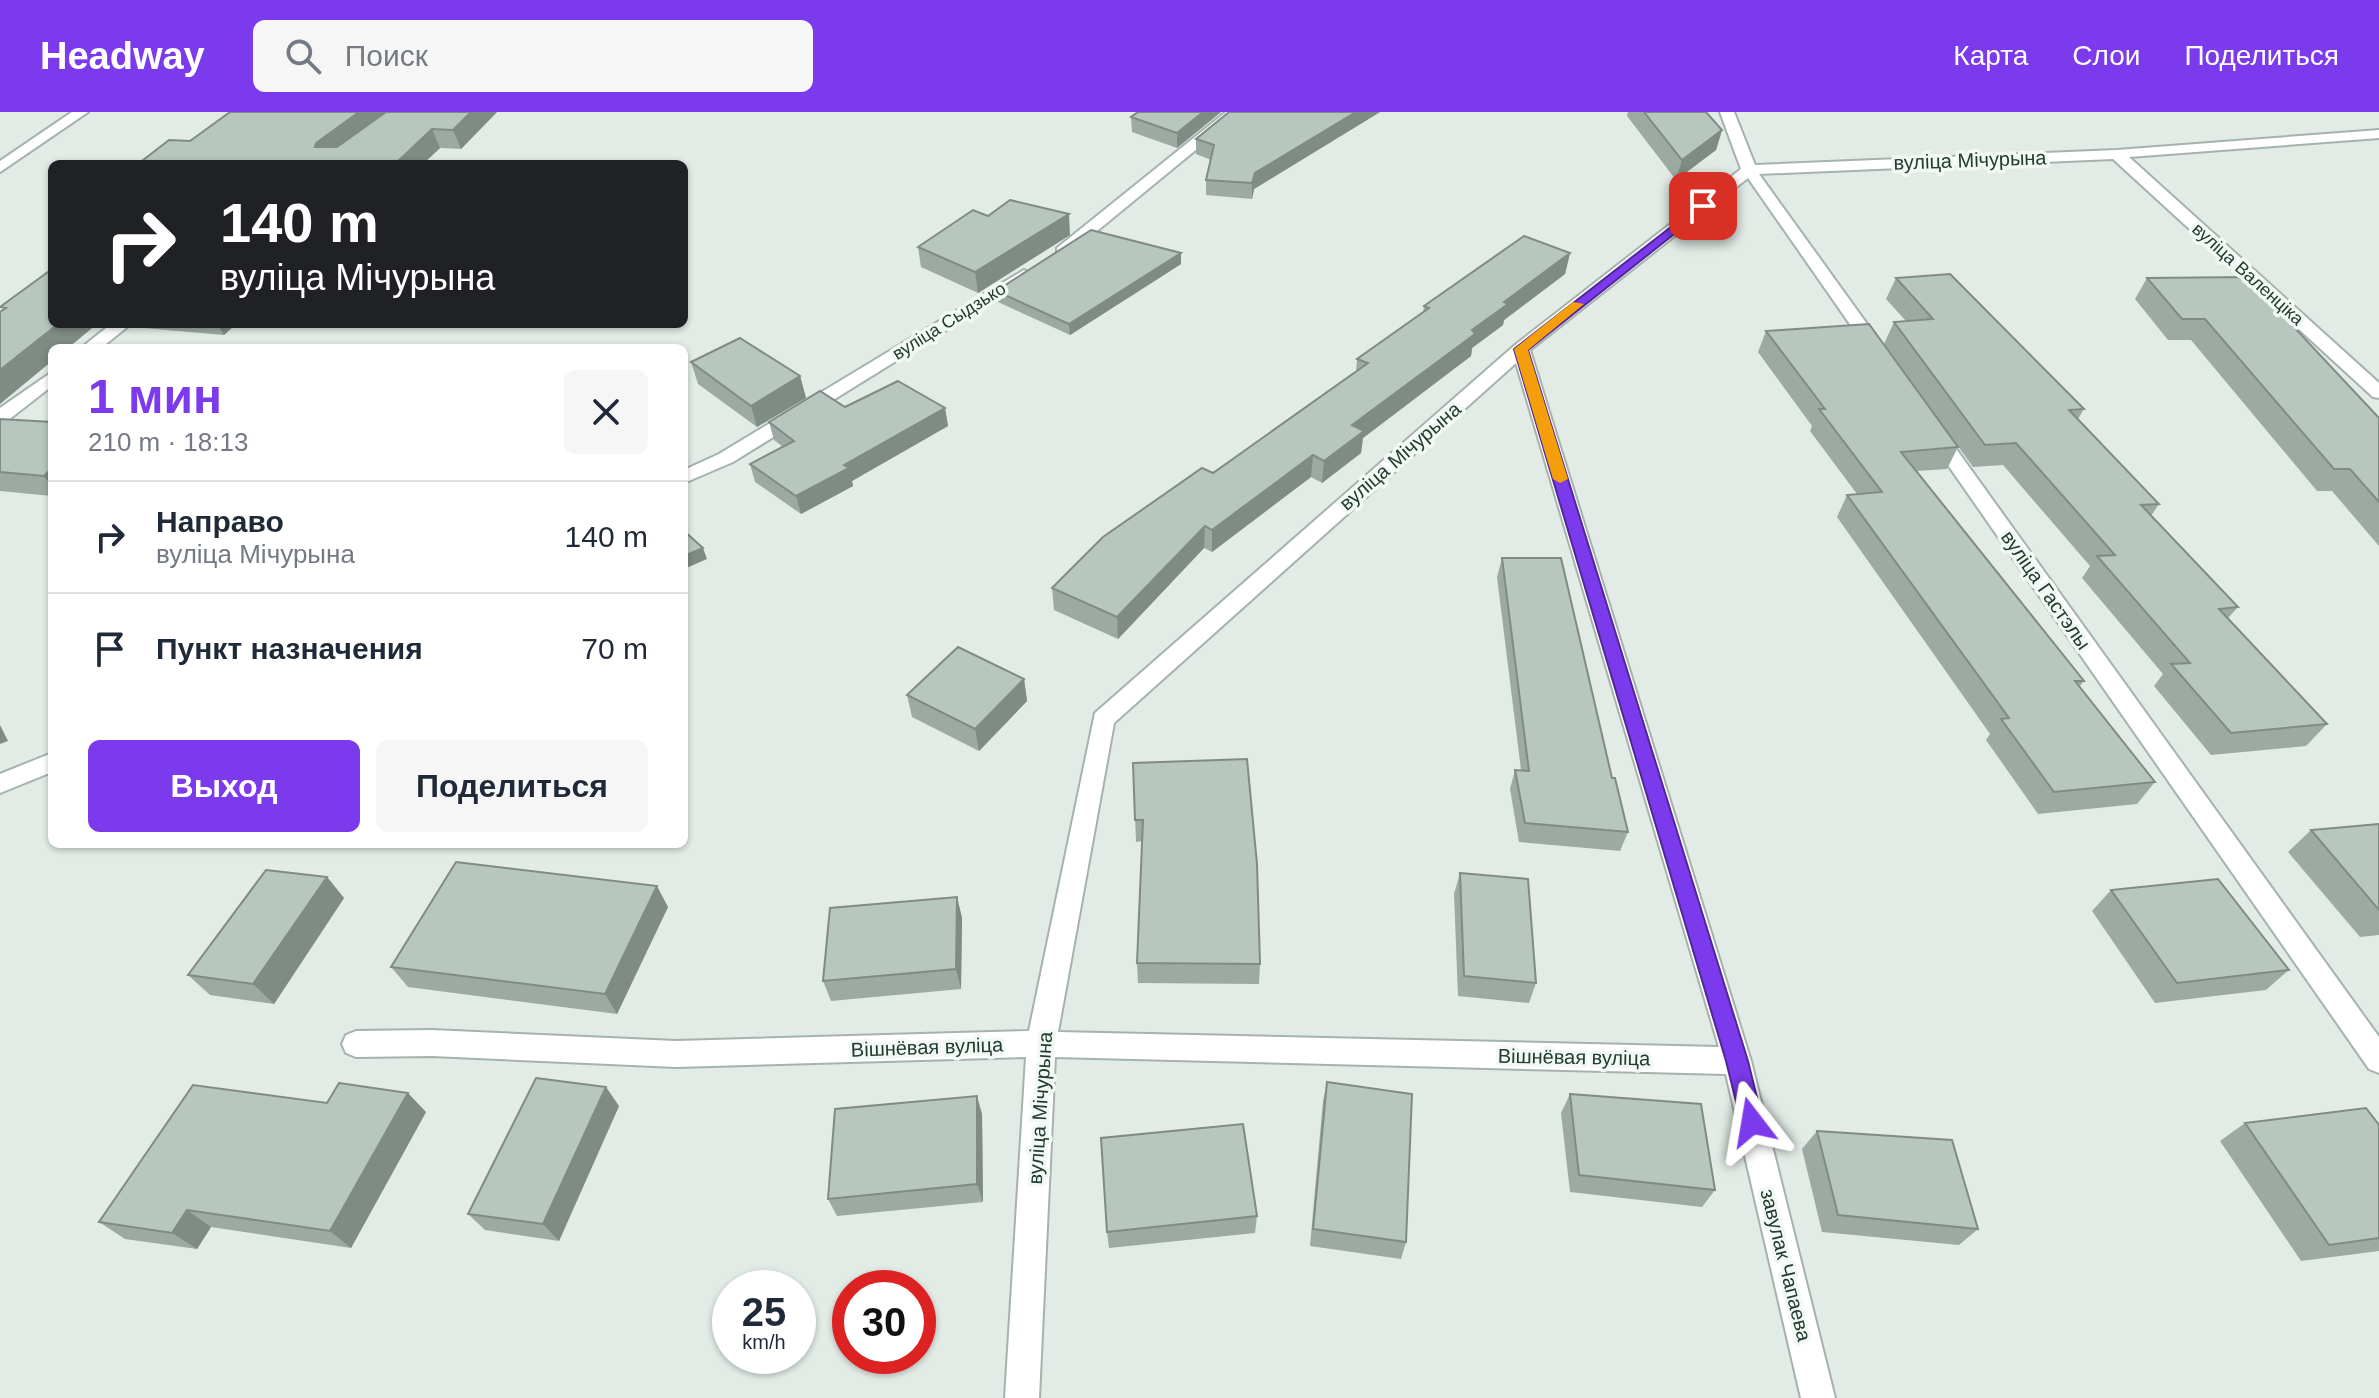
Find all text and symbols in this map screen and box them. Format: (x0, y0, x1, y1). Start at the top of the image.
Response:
search box (253, 20, 813, 92)
icon: search (281, 34, 325, 78)
text: Headway (40, 35, 205, 77)
text: Поиск (345, 39, 428, 72)
text: Карта (1953, 40, 2028, 71)
text: Слои (2072, 40, 2140, 71)
text: Поделиться (2184, 40, 2339, 71)
street label: вуліца Мічурына (1893, 146, 2048, 174)
pin (1669, 172, 1737, 240)
icon: arrive (1681, 184, 1725, 228)
text: 140 m (220, 191, 379, 254)
icon: right (88, 192, 192, 296)
street label: вуліца Валенціка (2188, 219, 2308, 330)
text: вуліца Мічурына (220, 257, 495, 298)
street label: вуліца Сыдзько (889, 278, 1009, 364)
text: 1 мин (88, 370, 222, 423)
button: close (564, 370, 648, 454)
street label: вуліца Мічурына (1335, 397, 1466, 514)
text: 210 m · 18:13 (88, 427, 248, 457)
text: Направо (156, 505, 284, 538)
icon: right (88, 515, 132, 559)
text: 140 m (565, 520, 648, 553)
street label: вуліца Гастэлы (1997, 526, 2095, 654)
text: вуліца Мічурына (156, 539, 355, 569)
icon: arrive (88, 627, 132, 671)
text: Пункт назначения (156, 632, 423, 665)
text: 70 m (581, 632, 648, 665)
button: Выход (88, 740, 360, 832)
button: Поделиться (376, 740, 648, 832)
street label: вуліца Мічурына (1024, 1030, 1056, 1185)
street label: Вішнёвая вуліца (850, 1033, 1004, 1061)
street label: Вішнёвая вуліца (1498, 1045, 1651, 1069)
position arrow (1710, 1080, 1794, 1164)
street label: завулак Чапаева (1756, 1187, 1816, 1344)
speed limit sign: 30 (832, 1270, 936, 1374)
text: 25 (742, 1290, 786, 1334)
text: km/h (742, 1331, 786, 1353)

